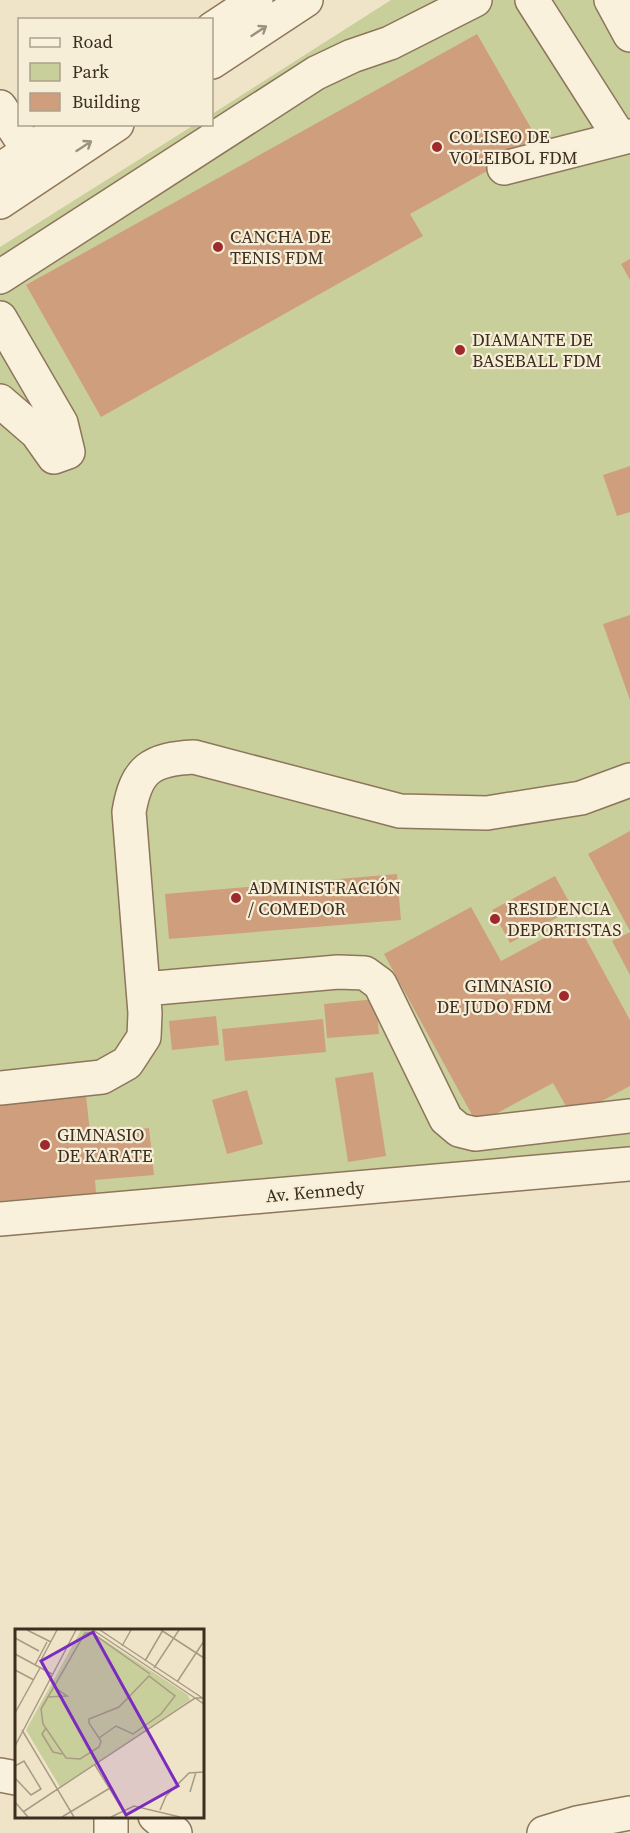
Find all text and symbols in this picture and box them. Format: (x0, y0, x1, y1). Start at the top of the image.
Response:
legend (18, 18, 213, 126)
one-way arrow (250, 25, 267, 37)
text: Road (72, 29, 113, 54)
text: Park (72, 59, 109, 84)
text: Building (72, 89, 140, 114)
place label: COLISEO DE VOLEIBOL FDM (449, 124, 578, 170)
one-way arrow (75, 140, 92, 152)
marker: COLISEO DE VOLEIBOL FDM (430, 140, 444, 154)
place label: CANCHA DE TENIS FDM (230, 224, 331, 270)
marker: CANCHA DE TENIS FDM (211, 240, 225, 254)
place label: DIAMANTE DE BASEBALL FDM (472, 327, 601, 373)
marker: DIAMANTE DE BASEBALL FDM (453, 343, 467, 357)
place label: ADMINISTRACIÓN / COMEDOR (248, 875, 401, 921)
marker: ADMINISTRACIÓN / COMEDOR (229, 891, 243, 905)
place label: RESIDENCIA DEPORTISTAS (507, 896, 622, 942)
marker: RESIDENCIA DEPORTISTAS (488, 912, 502, 926)
place label: GIMNASIO DE JUDO FDM (436, 973, 552, 1019)
marker: GIMNASIO DE JUDO FDM (557, 989, 571, 1003)
place label: GIMNASIO DE KARATE (57, 1122, 153, 1168)
marker: GIMNASIO DE KARATE (38, 1138, 52, 1152)
street label: Av. Kennedy (265, 1175, 366, 1208)
inset map (15, 1629, 204, 1818)

